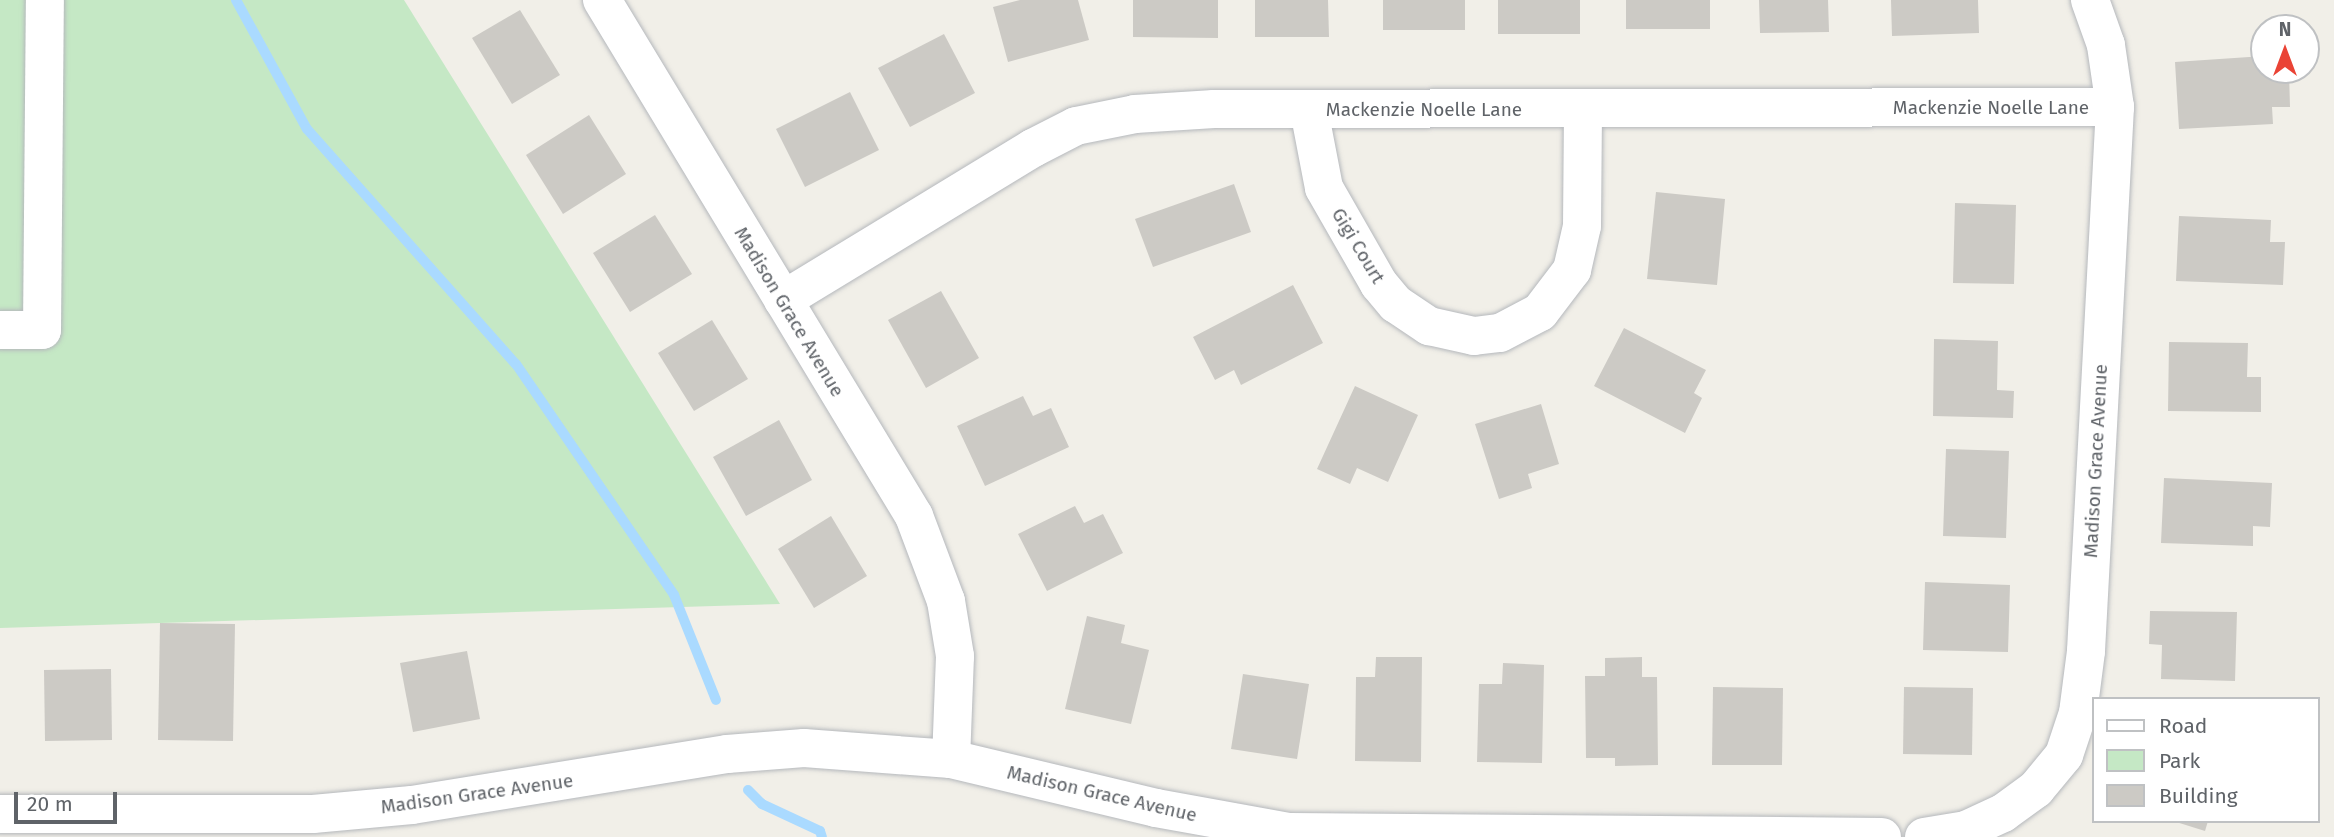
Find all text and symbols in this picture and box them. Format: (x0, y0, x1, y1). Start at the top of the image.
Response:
north arrow (2250, 14, 2320, 84)
text: N (2279, 18, 2291, 41)
street label: Mackenzie Noelle Lane (1893, 97, 2089, 119)
street label: Mackenzie Noelle Lane (1326, 99, 1522, 121)
street label: Gigi Court (1327, 204, 1389, 288)
street label: Madison Grace Avenue (729, 223, 849, 401)
street label: Madison Grace Avenue (2080, 363, 2112, 559)
legend (2092, 697, 2320, 823)
text: Road (2159, 713, 2207, 739)
text: Park (2159, 748, 2200, 774)
street label: Madison Grace Avenue (1005, 761, 1199, 827)
street label: Madison Grace Avenue (379, 769, 575, 819)
scale bar (18, 778, 121, 822)
text: Building (2159, 783, 2238, 809)
text: 20 m (27, 791, 73, 817)

